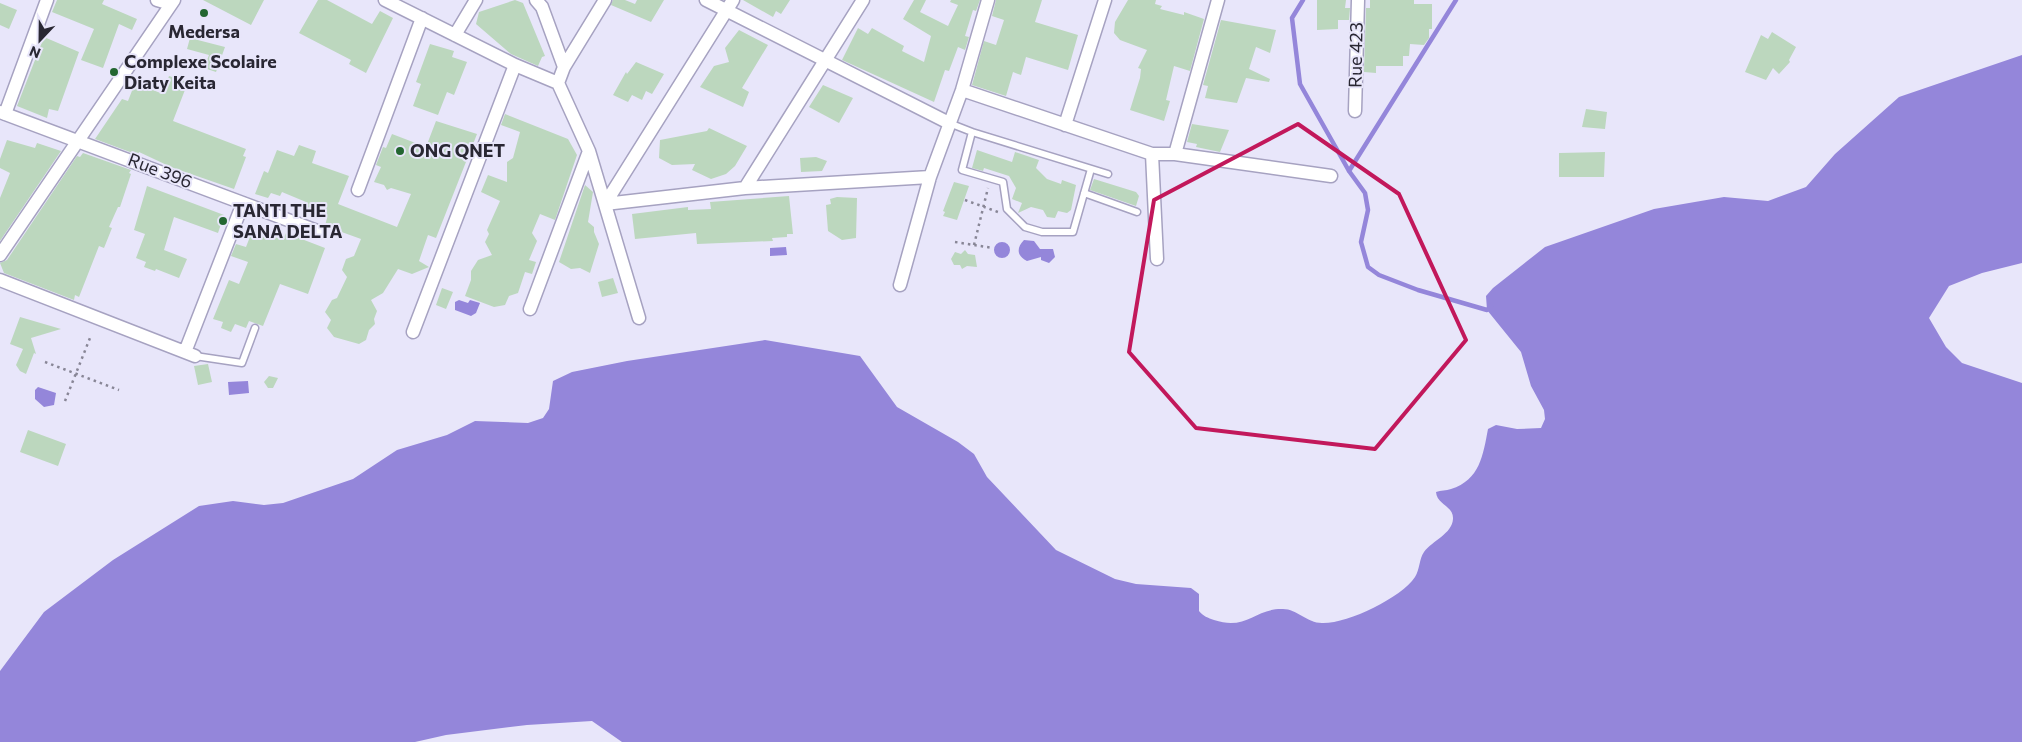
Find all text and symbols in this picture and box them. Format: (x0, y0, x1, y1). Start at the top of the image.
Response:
marker: Medersa (198, 7, 210, 19)
north arrow (15, 15, 65, 65)
place label: Medersa (168, 20, 240, 42)
street label: Rue 423 (1343, 22, 1367, 88)
text: N (27, 43, 43, 62)
place label: Complexe Scolaire Diaty Keita (124, 50, 277, 93)
marker: Complexe Scolaire Diaty Keita (108, 66, 120, 78)
place label: ONG QNET (410, 139, 506, 161)
marker: ONG QNET (394, 145, 406, 157)
street label: Rue 396 (125, 148, 196, 192)
place label: TANTI THE SANA DELTA (233, 199, 342, 242)
marker: TANTI THE SANA DELTA (217, 215, 229, 227)

